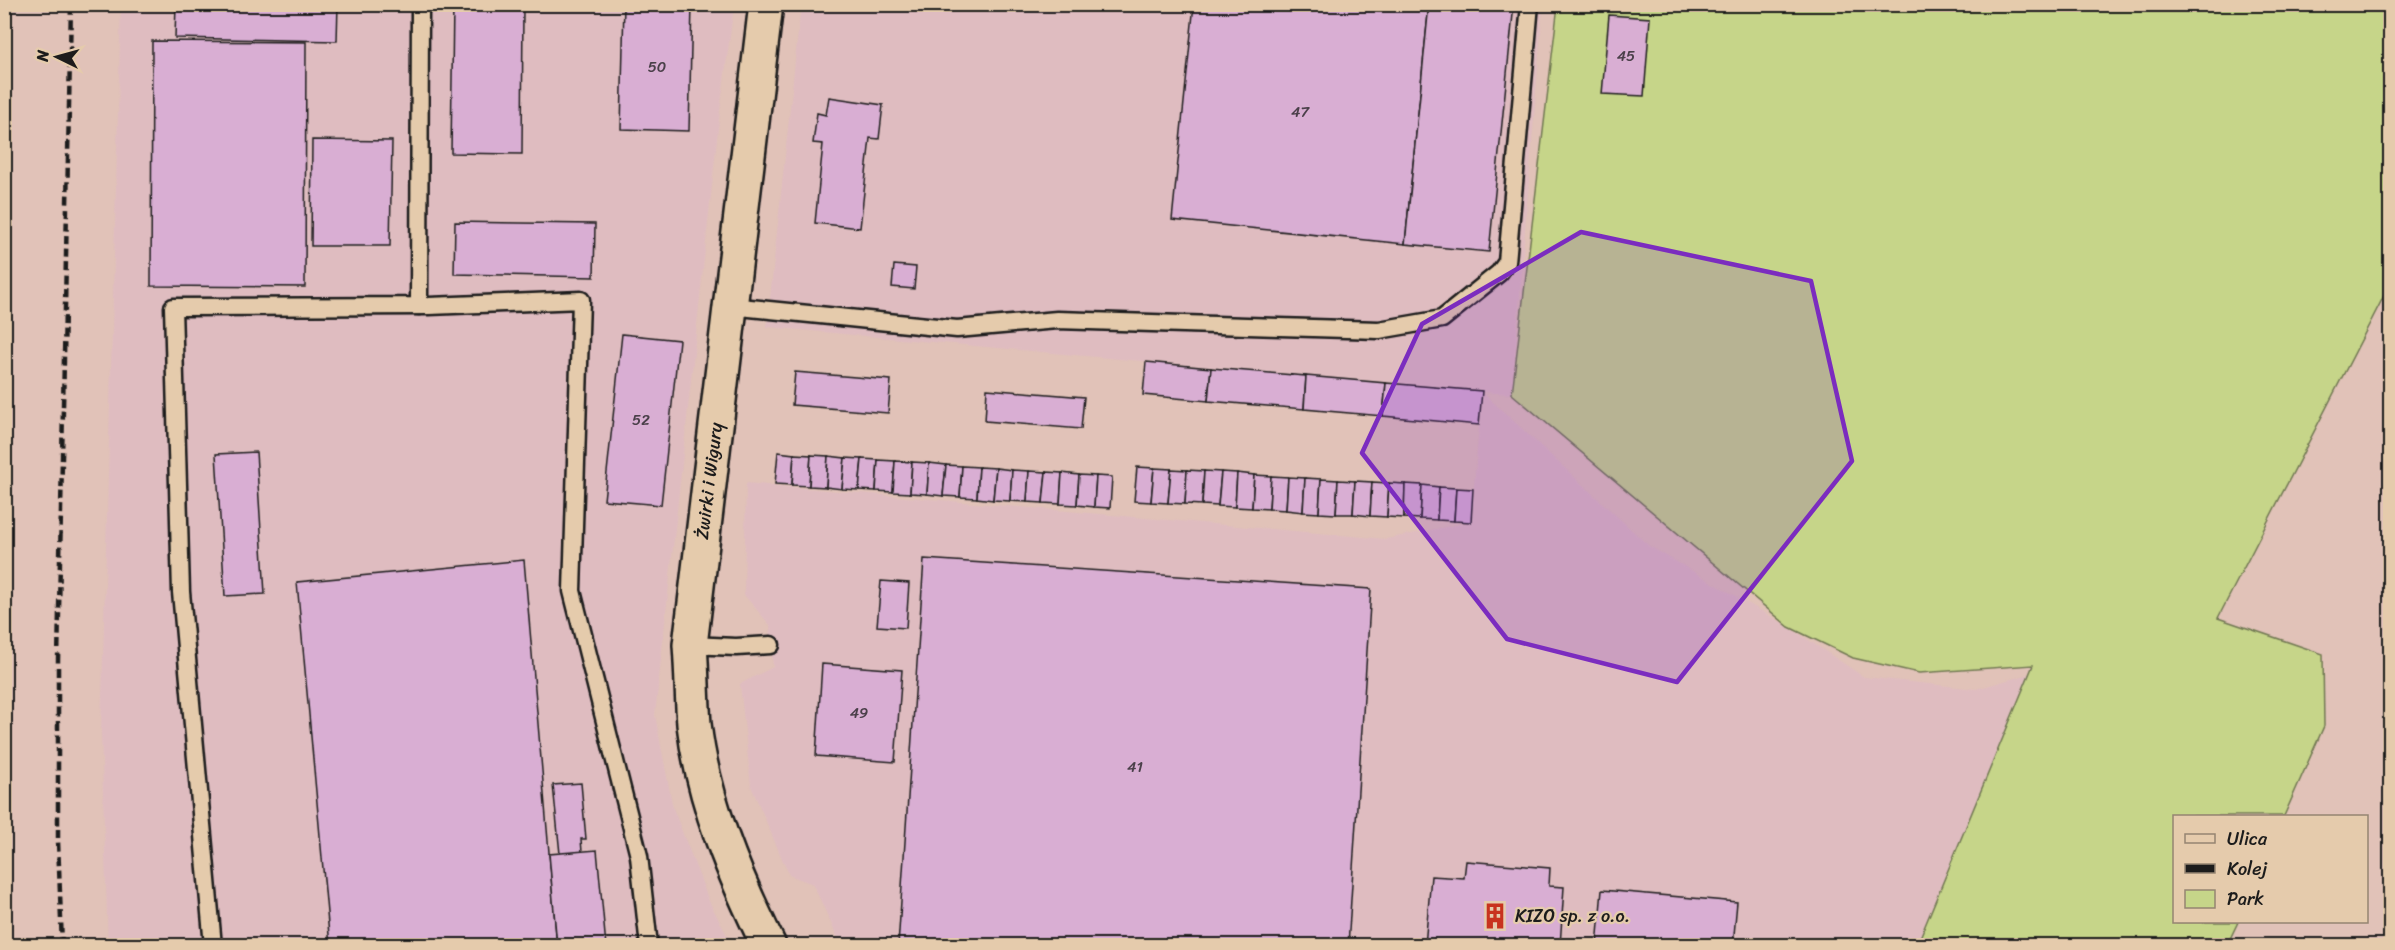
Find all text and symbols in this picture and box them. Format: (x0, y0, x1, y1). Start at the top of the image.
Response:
north arrow (27, 27, 87, 87)
house number: 45 (1617, 43, 1635, 69)
text: N (28, 48, 58, 64)
house number: 50 (648, 54, 666, 80)
house number: 47 (1291, 99, 1310, 125)
house number: 52 (632, 407, 650, 433)
street label: Żwirki i Wigury (686, 420, 732, 541)
house number: 49 (850, 700, 868, 726)
house number: 41 (1127, 754, 1143, 780)
legend (2173, 815, 2368, 923)
text: Ulica (2227, 823, 2268, 855)
text: Kolej (2227, 853, 2267, 885)
text: Park (2227, 883, 2264, 915)
place label: KIZO sp. z o.o. (1515, 900, 1630, 932)
building icon: KIZO sp. z o.o. (1480, 901, 1510, 931)

